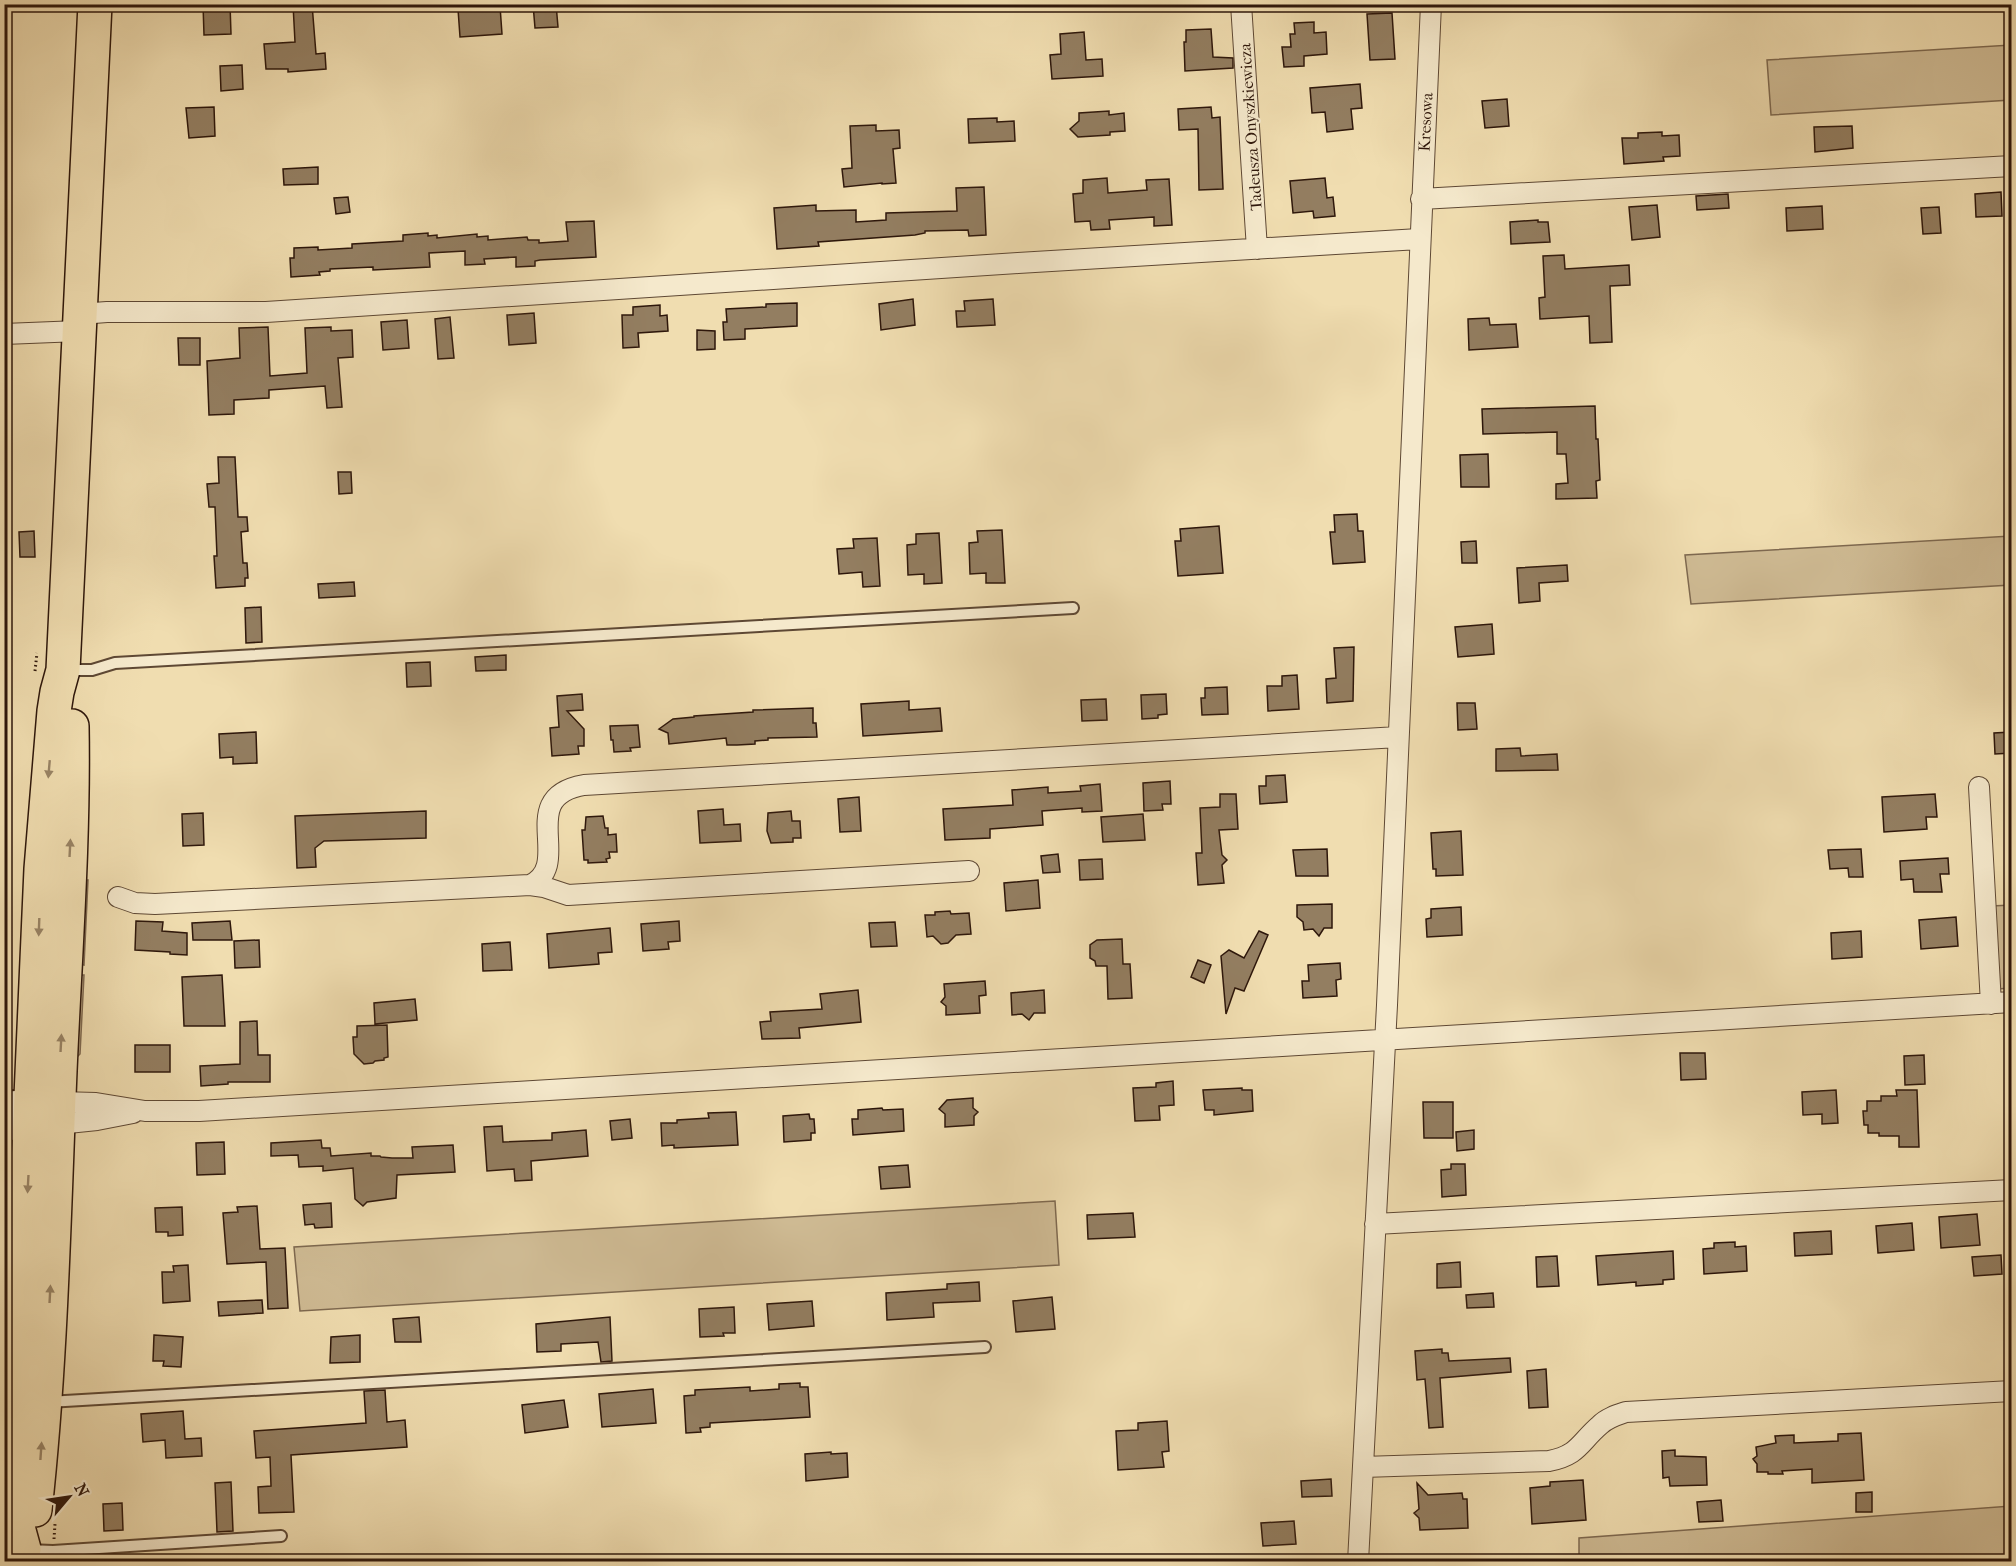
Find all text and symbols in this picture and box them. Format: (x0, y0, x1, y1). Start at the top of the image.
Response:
street label: Tadeusza Onyszkiewicza (1235, 42, 1266, 211)
street label: Kresowa (1414, 91, 1437, 152)
one-way arrow (44, 760, 54, 779)
one-way arrow (66, 839, 75, 858)
one-way arrow (34, 918, 43, 937)
one-way arrow (57, 1034, 66, 1053)
one-way arrow (23, 1175, 32, 1194)
one-way arrow (45, 1284, 54, 1303)
one-way arrow (36, 1441, 46, 1460)
north arrow (39, 1467, 99, 1527)
text: N (70, 1480, 93, 1501)

